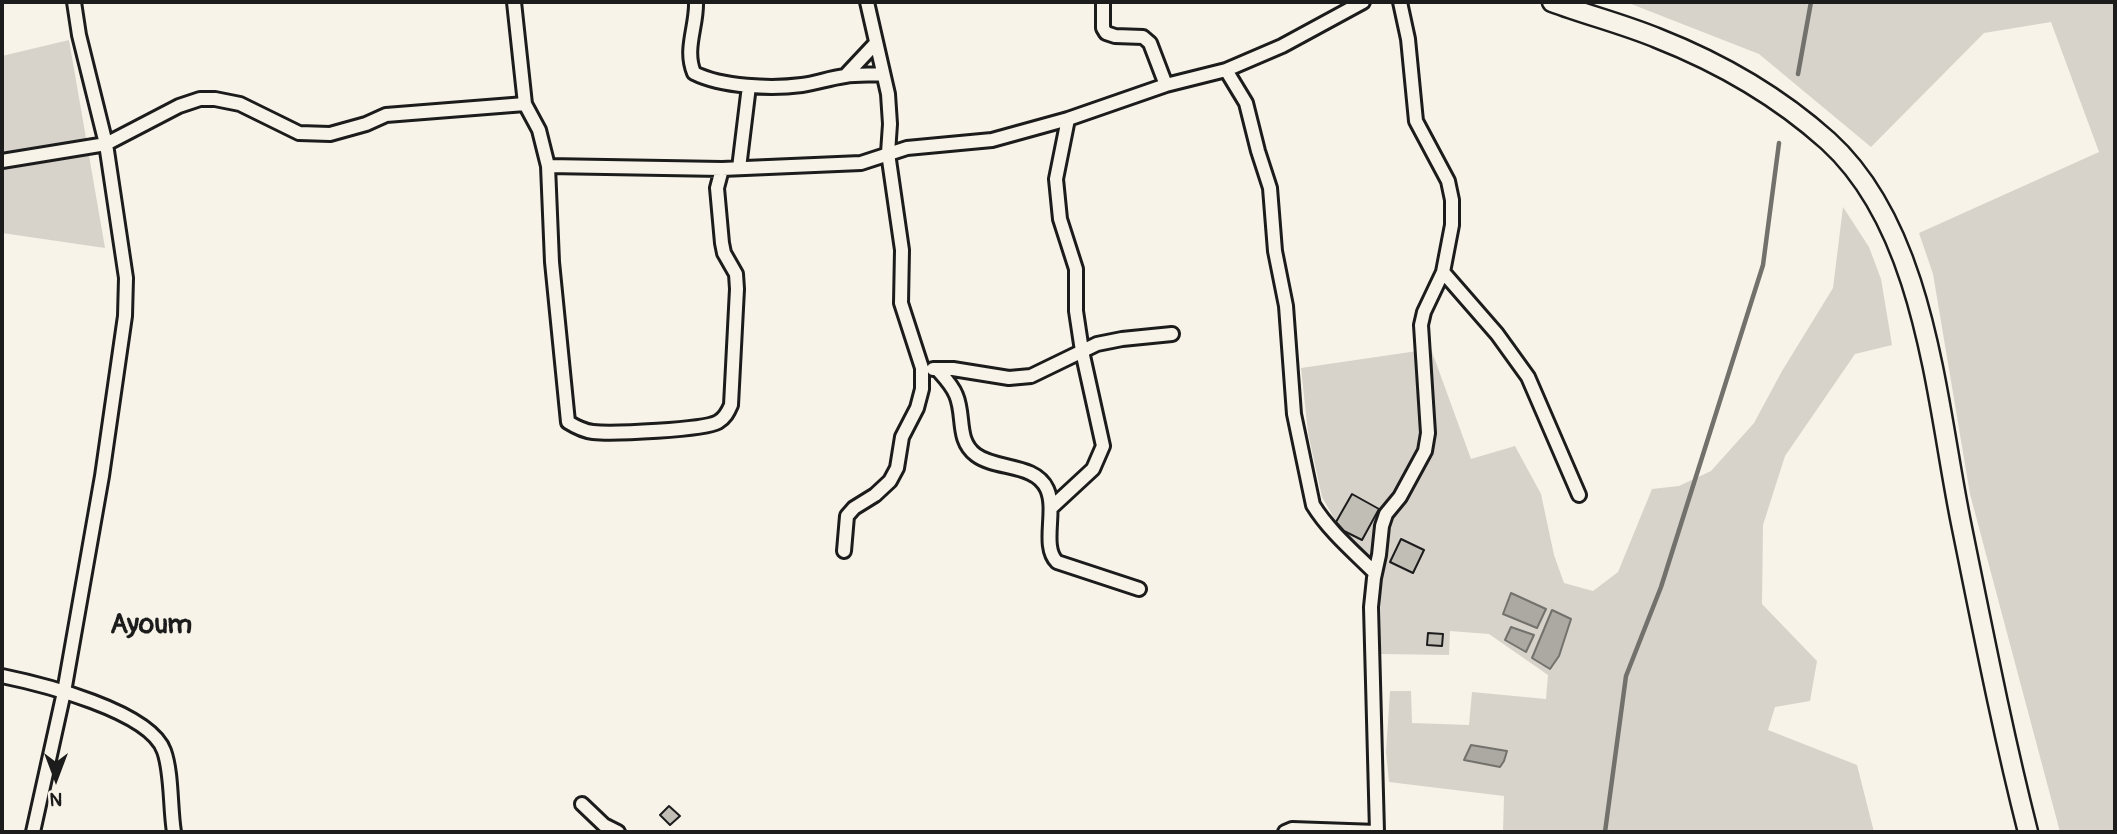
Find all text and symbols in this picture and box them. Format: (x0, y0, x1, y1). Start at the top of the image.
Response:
district label: Ayoum (110, 609, 192, 643)
north arrow (21, 743, 91, 813)
text: N (50, 787, 62, 811)

